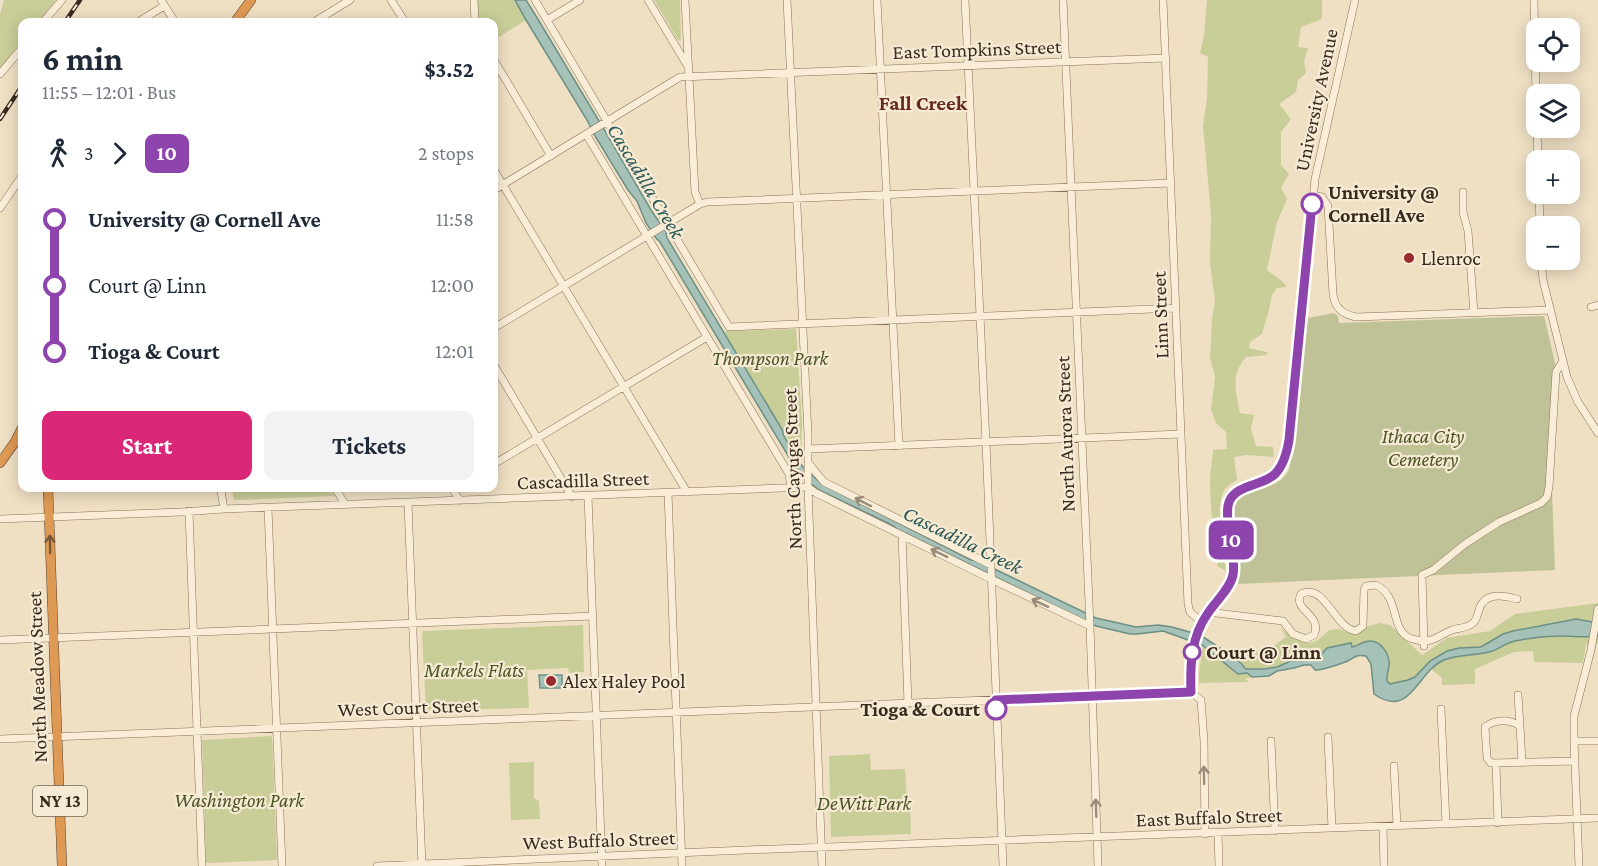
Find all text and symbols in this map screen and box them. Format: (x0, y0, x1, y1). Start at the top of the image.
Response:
map controls (1526, 18, 1580, 270)
button: locate (1526, 18, 1580, 72)
street label: University Avenue (1290, 26, 1343, 174)
street label: East Tompkins Street (892, 35, 1062, 64)
text: 6 min (42, 40, 123, 77)
text: $3.52 (425, 57, 474, 82)
text: 11:55 – 12:01 · Bus (42, 81, 176, 103)
button: layers (1526, 84, 1580, 138)
district label: Fall Creek (879, 91, 968, 115)
water label: Cascadilla Creek (602, 119, 690, 244)
icon: walk (42, 137, 75, 170)
icon: forward (103, 137, 136, 170)
text: 10 (157, 141, 177, 165)
text: 3 (84, 142, 94, 164)
text: 2 stops (418, 142, 474, 164)
button: + (1526, 150, 1580, 204)
place label: University @ Cornell Ave (1328, 181, 1439, 226)
marker: University @ Cornell Ave (1301, 193, 1323, 215)
text: University @ Cornell Ave (88, 207, 321, 232)
text: 11:58 (436, 208, 474, 230)
button: − (1526, 216, 1580, 270)
place label: Llenroc (1421, 247, 1481, 269)
marker: Llenroc (1402, 251, 1416, 265)
street label: Linn Street (1147, 271, 1173, 359)
text: Court @ Linn (88, 273, 207, 298)
text: 12:00 (431, 274, 474, 296)
text: Tioga & Court (88, 339, 220, 364)
text: 12:01 (435, 340, 474, 362)
park label: Thompson Park (712, 347, 829, 370)
street label: North Aurora Street (1051, 355, 1079, 512)
street label: North Cayuga Street (778, 388, 807, 550)
button: Start (42, 411, 252, 480)
button: Tickets (264, 411, 474, 480)
park label: Ithaca City Cemetery (1382, 425, 1464, 471)
street label: Cascadilla Street (516, 467, 650, 493)
one-way arrow (854, 496, 872, 507)
water label: Cascadilla Creek (899, 501, 1027, 580)
line badge: 10 (1204, 520, 1258, 560)
text: 10 (1221, 528, 1241, 552)
one-way arrow (44, 534, 55, 554)
one-way arrow (931, 547, 948, 559)
street label: North Meadow Street (23, 591, 51, 763)
one-way arrow (1032, 596, 1050, 608)
place label: Court @ Linn (1206, 641, 1322, 663)
marker: Court @ Linn (1183, 643, 1201, 661)
park label: Markels Flats (423, 659, 525, 681)
place label: Alex Haley Pool (563, 670, 685, 693)
marker: Alex Haley Pool (544, 674, 558, 688)
street label: West Court Street (337, 694, 479, 720)
place label: Tioga & Court (860, 698, 981, 720)
marker: Tioga & Court (985, 698, 1007, 720)
one-way arrow (1198, 766, 1210, 786)
road number: NY 13 (33, 786, 87, 816)
park label: Washington Park (174, 789, 305, 812)
park label: DeWitt Park (817, 792, 913, 814)
one-way arrow (1090, 798, 1101, 818)
street label: East Buffalo Street (1135, 803, 1283, 831)
street label: West Buffalo Street (522, 826, 676, 854)

